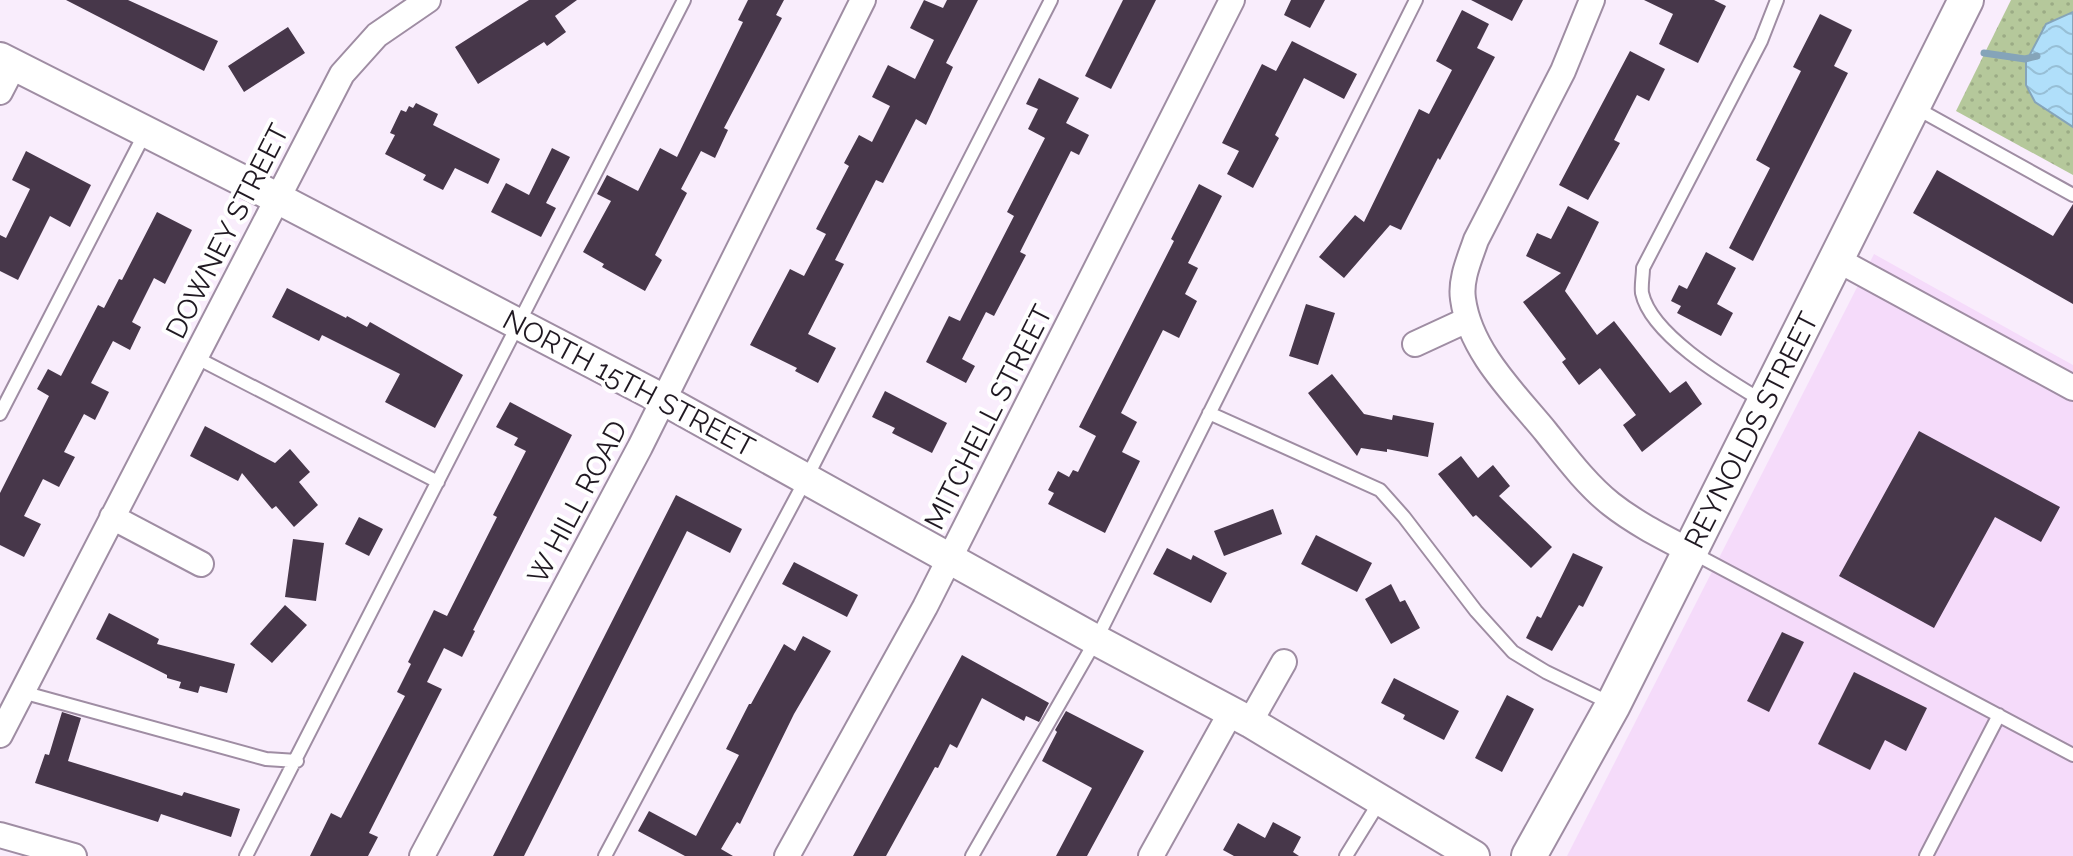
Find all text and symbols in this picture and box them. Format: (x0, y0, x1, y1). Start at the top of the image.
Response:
street label: DOWNEY STREET (159, 119, 296, 344)
street label: MITCHELL STREET (918, 300, 1059, 535)
street label: NORTH 15TH STREET (497, 303, 760, 464)
street label: REYNOLDS STREET (1678, 307, 1825, 554)
street label: W HILL ROAD (521, 415, 634, 589)

